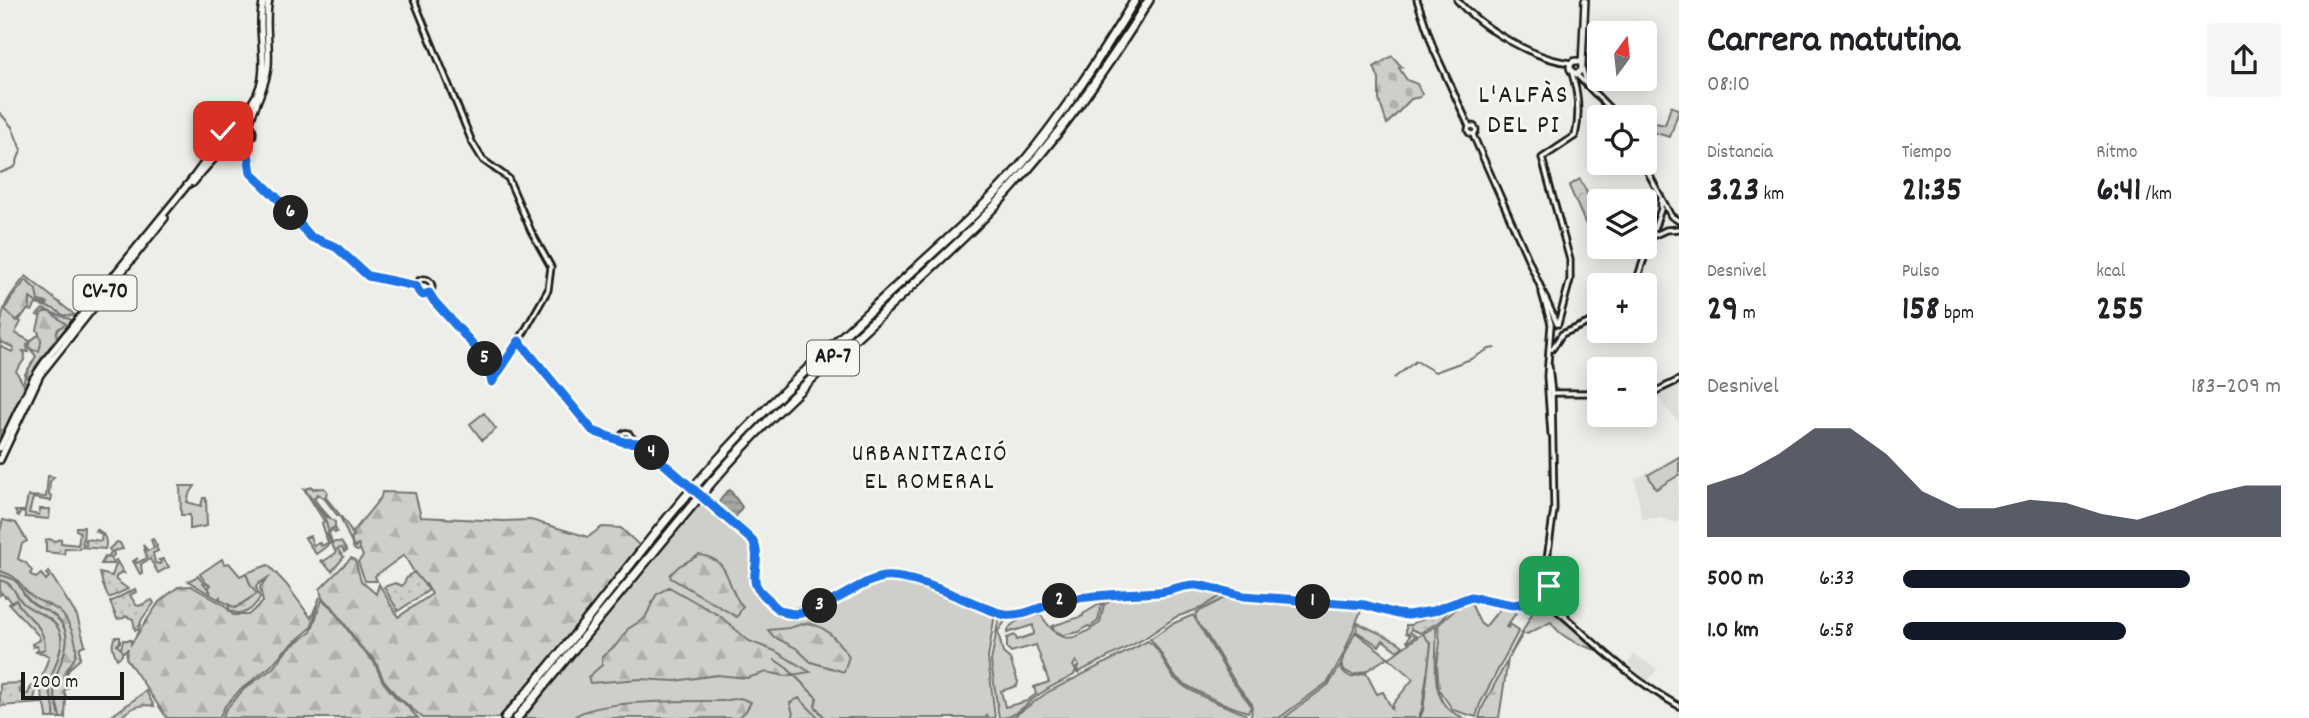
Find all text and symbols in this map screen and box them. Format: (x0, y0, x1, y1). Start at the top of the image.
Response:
text: Carrera matutina (1707, 15, 1960, 70)
north arrow (1587, 21, 1657, 91)
map controls (1587, 21, 1657, 427)
button: share (2207, 23, 2281, 97)
text: 08:10 (1707, 69, 1750, 102)
district label: L'ALFÀS DEL PI (1478, 78, 1570, 145)
pin (193, 101, 253, 161)
button: locate (1587, 105, 1657, 175)
icon: check (204, 112, 242, 150)
text: Distancia (1707, 140, 1773, 167)
text: Tiempo (1902, 140, 1951, 167)
text: Ritmo (2096, 140, 2138, 167)
text: 3.23 (1707, 167, 1759, 217)
text: 21:35 (1902, 167, 1962, 217)
text: 6:41 (2096, 167, 2141, 217)
text: km (1759, 182, 1784, 209)
text: /km (2141, 182, 2172, 209)
button: layers (1587, 189, 1657, 259)
pin: 6 (274, 196, 308, 230)
text: 6 (286, 199, 295, 226)
text: Desnivel (1707, 259, 1766, 286)
text: Pulso (1902, 259, 1939, 286)
text: kcal (2096, 259, 2125, 286)
button: + (1587, 273, 1657, 343)
road number: CV-70 (74, 276, 136, 310)
text: 29 (1707, 286, 1738, 336)
text: 158 (1902, 286, 1940, 336)
text: 255 (2096, 286, 2144, 336)
text: m (1738, 301, 1756, 328)
text: bpm (1940, 301, 1974, 328)
road number: AP-7 (807, 340, 859, 376)
pin: 5 (468, 342, 503, 376)
text: 5 (480, 345, 489, 372)
button: − (1587, 357, 1657, 427)
text: Desnivel (1707, 371, 1779, 404)
text: 183–209 m (2191, 371, 2281, 404)
pin: 4 (634, 435, 670, 470)
district label: URBANITZACIÓ EL ROMERAL (852, 438, 1008, 500)
text: 4 (648, 439, 655, 466)
pin (1519, 556, 1579, 616)
text: 500 m (1707, 563, 1764, 596)
text: 6:33 (1819, 563, 1855, 596)
icon: arrive (1530, 567, 1568, 605)
pin: 2 (1042, 584, 1078, 618)
pin: 1 (1296, 584, 1330, 620)
text: 2 (1055, 587, 1064, 614)
pin: 3 (802, 588, 838, 624)
text: 1 (1310, 588, 1315, 615)
text: 3 (815, 592, 824, 619)
text: 1.0 km (1707, 615, 1759, 648)
text: 6:58 (1819, 615, 1854, 648)
scale bar (21, 669, 124, 701)
text: 200 m (32, 670, 78, 697)

